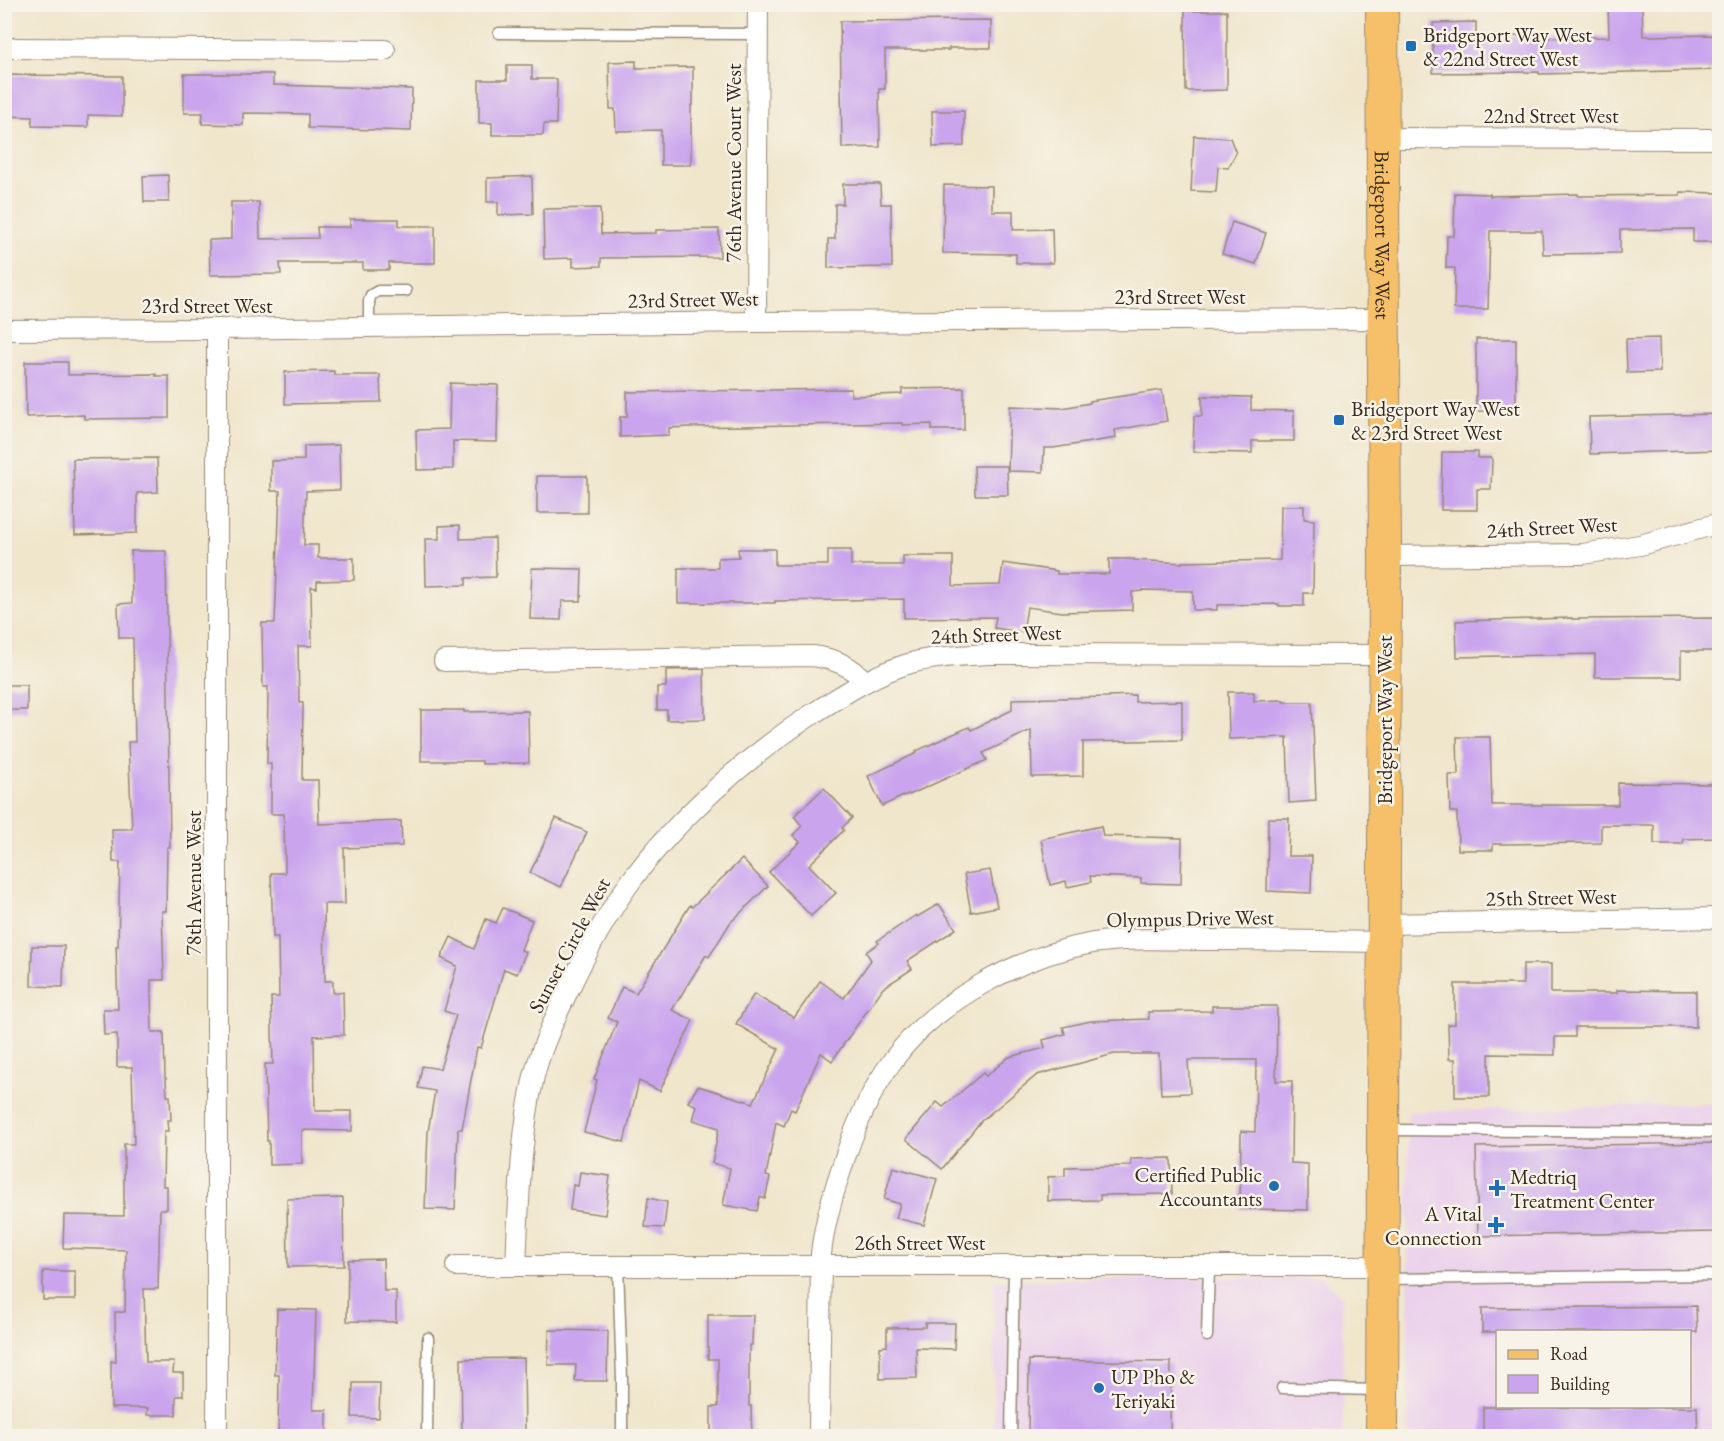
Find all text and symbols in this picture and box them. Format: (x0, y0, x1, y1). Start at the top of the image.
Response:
place label: Bridgeport Way West & 22nd Street West (1423, 21, 1592, 72)
marker: Bridgeport Way West & 22nd Street West (1404, 39, 1418, 53)
street label: 76th Avenue Court West (720, 63, 747, 263)
street label: 22nd Street West (1483, 102, 1619, 129)
street label: Bridgeport Way West (1369, 150, 1397, 320)
street label: 23rd Street West (1114, 283, 1246, 310)
street label: 23rd Street West (627, 284, 759, 314)
street label: 23rd Street West (141, 292, 273, 319)
place label: Bridgeport Way West & 23rd Street West (1351, 395, 1520, 446)
marker: Bridgeport Way West & 23rd Street West (1332, 413, 1346, 427)
street label: 24th Street West (1486, 510, 1618, 544)
street label: 24th Street West (930, 618, 1062, 650)
street label: Bridgeport Way West (1371, 635, 1398, 804)
street label: 78th Avenue West (180, 810, 207, 955)
street label: Sunset Circle West (522, 872, 616, 1017)
street label: 25th Street West (1485, 882, 1617, 912)
street label: Olympus Drive West (1106, 903, 1274, 933)
place label: Certified Public Accountants (1135, 1161, 1262, 1212)
place label: Medtriq Treatment Center (1510, 1163, 1655, 1214)
marker: Certified Public Accountants (1267, 1179, 1281, 1193)
marker: Medtriq Treatment Center (1488, 1179, 1506, 1197)
place label: A Vital Connection (1385, 1200, 1482, 1251)
marker: A Vital Connection (1487, 1216, 1505, 1234)
street label: 26th Street West (855, 1229, 986, 1256)
legend (1496, 1330, 1691, 1408)
text: Road (1550, 1342, 1589, 1365)
place label: UP Pho & Teriyaki (1111, 1363, 1195, 1414)
text: Building (1550, 1372, 1610, 1395)
marker: UP Pho & Teriyaki (1092, 1381, 1106, 1395)

